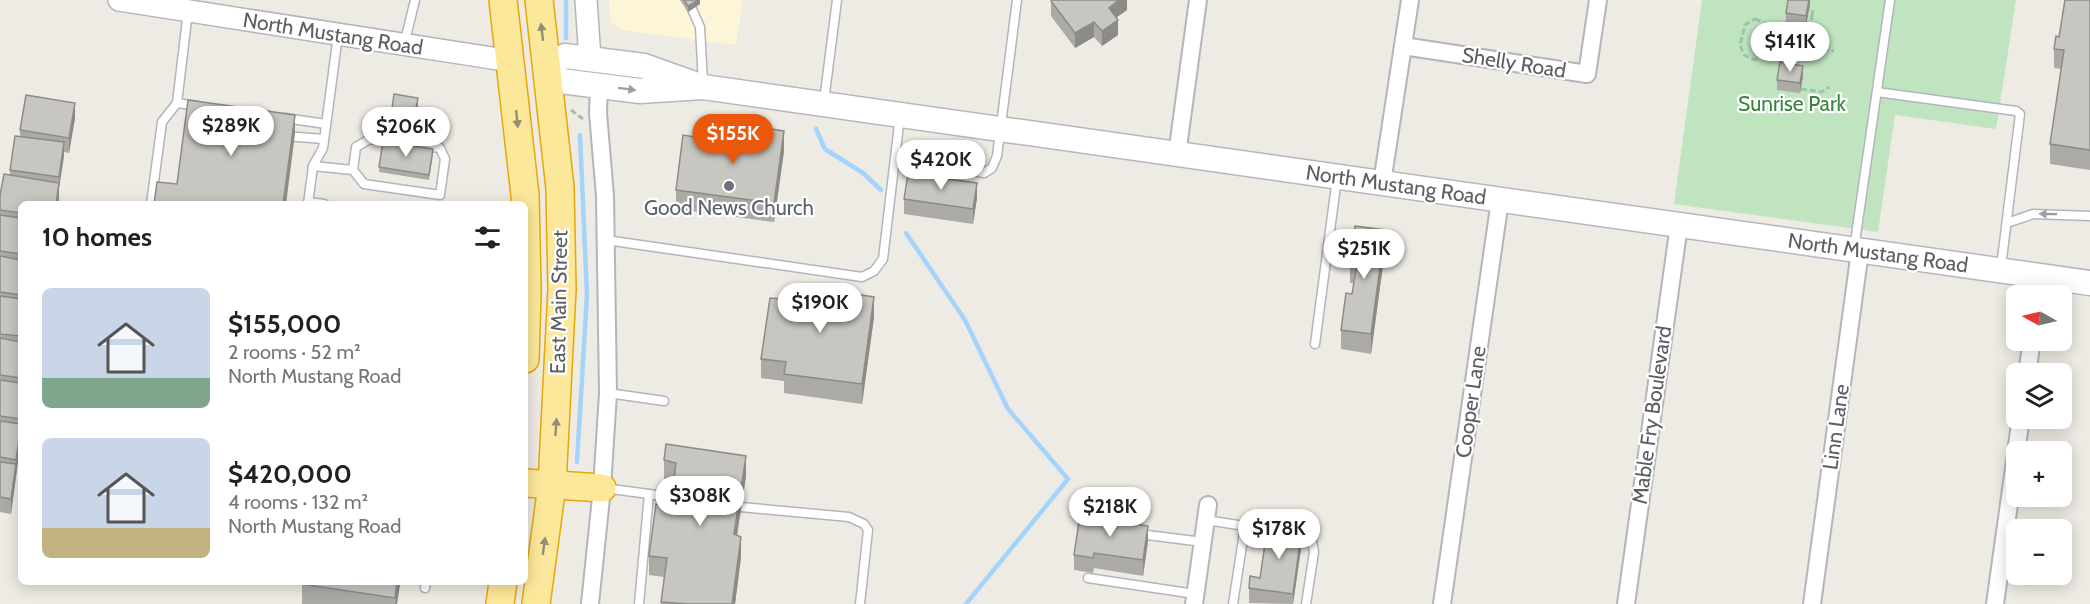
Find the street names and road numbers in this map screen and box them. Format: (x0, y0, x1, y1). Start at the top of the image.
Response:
street label: North Mustang Road (241, 7, 425, 60)
street label: Shelly Road (1460, 42, 1568, 83)
street label: North Mustang Road (1304, 159, 1488, 210)
street label: North Mustang Road (1786, 227, 1970, 278)
street label: East Main Street (545, 230, 572, 374)
street label: Mable Fry Boulevard (1627, 324, 1676, 506)
street label: Cooper Lane (1450, 344, 1491, 459)
street label: Linn Lane (1817, 382, 1854, 471)

